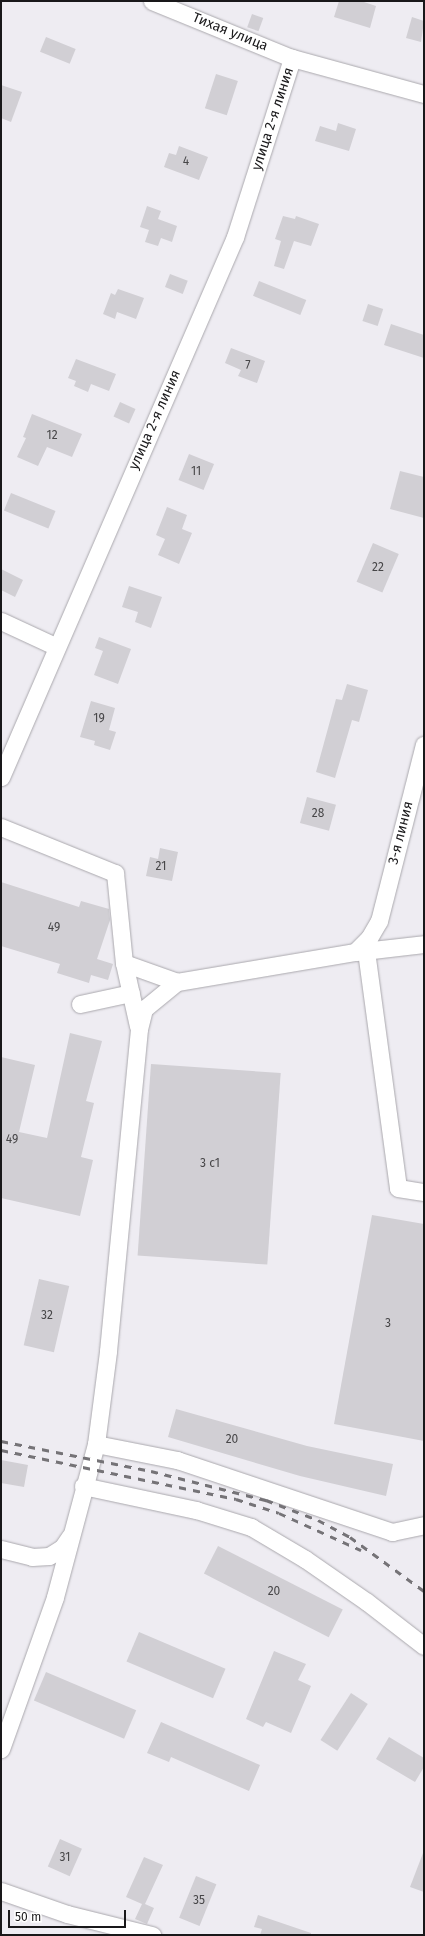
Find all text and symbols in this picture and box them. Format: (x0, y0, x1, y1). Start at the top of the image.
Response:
street label: Тихая улица (190, 9, 270, 55)
street label: улица 2-я линия (248, 65, 298, 173)
house number: 4 (183, 155, 189, 169)
house number: 7 (245, 359, 251, 373)
street label: улица 2-я линия (125, 368, 185, 472)
house number: 12 (46, 429, 58, 443)
house number: 11 (191, 465, 201, 479)
house number: 22 (372, 561, 384, 575)
house number: 19 (93, 712, 105, 726)
street label: 3-я линия (385, 800, 417, 866)
house number: 28 (312, 807, 324, 821)
house number: 21 (156, 860, 166, 874)
house number: 49 (48, 921, 60, 935)
house number: 49 (6, 1133, 18, 1147)
house number: 3 с1 (200, 1157, 220, 1171)
house number: 32 (41, 1309, 53, 1323)
house number: 3 (385, 1317, 391, 1331)
house number: 20 (226, 1433, 238, 1447)
house number: 20 (268, 1585, 280, 1599)
house number: 31 (60, 1851, 70, 1865)
house number: 35 (193, 1894, 205, 1908)
scale bar (10, 1902, 128, 1928)
text: 50 m (15, 1910, 41, 1924)

